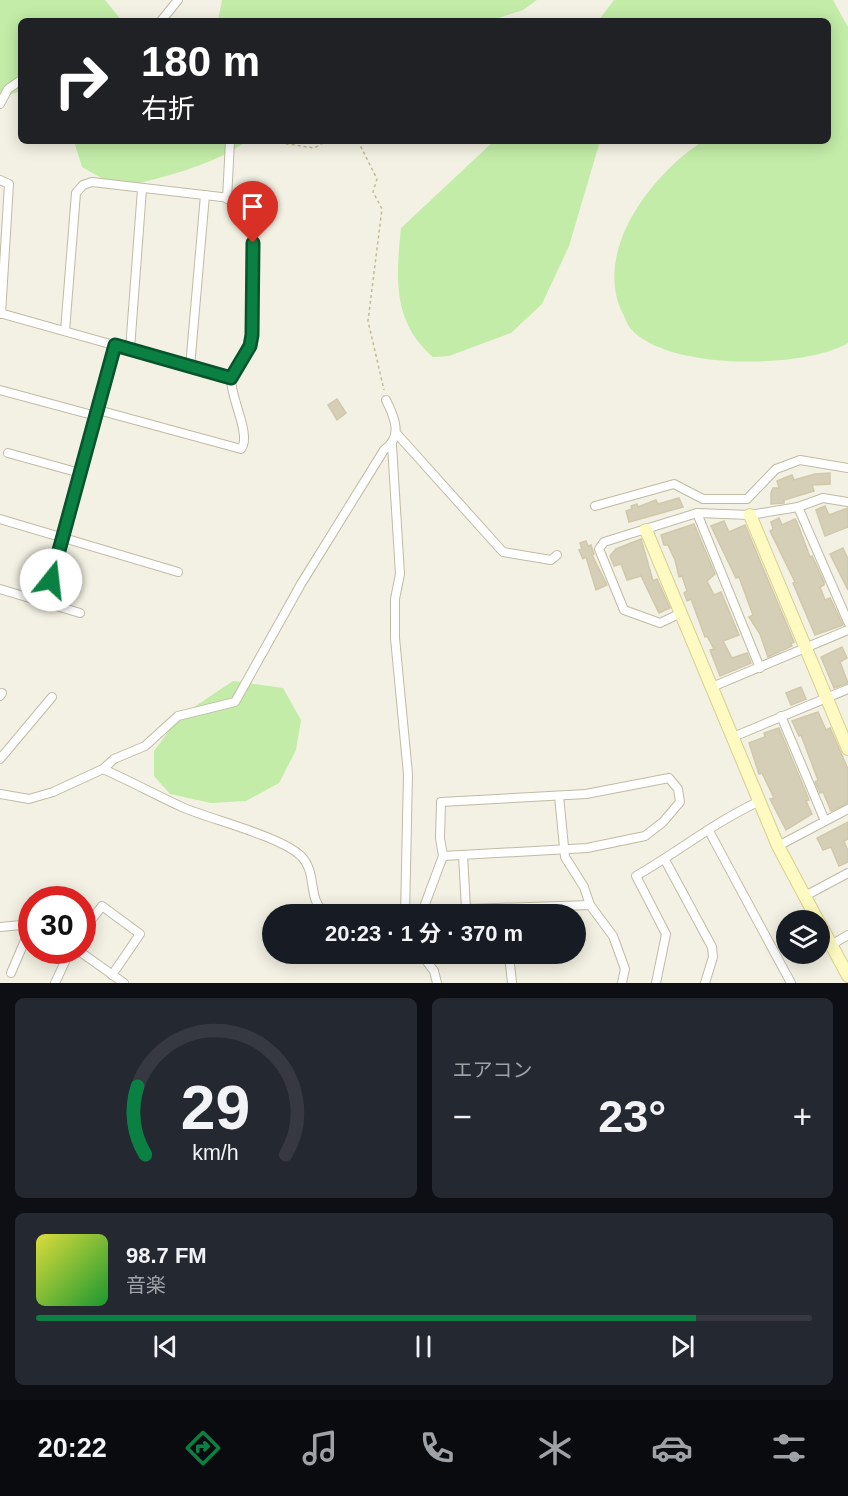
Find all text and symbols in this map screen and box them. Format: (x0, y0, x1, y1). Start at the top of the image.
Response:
text: 180 m (141, 38, 260, 85)
icon: right (42, 42, 120, 120)
text: 右折 (141, 94, 195, 124)
pin (227, 181, 278, 243)
icon: arrive (236, 190, 269, 223)
position arrow (19, 548, 83, 612)
speed limit sign: 30 (18, 886, 96, 964)
map controls (776, 910, 830, 964)
button: layers (776, 910, 830, 964)
text: 20:23 · 1 分 · 370 m (325, 921, 523, 946)
text: エアコン (453, 1059, 533, 1081)
text: 29 (181, 1073, 250, 1142)
text: 23° (598, 1091, 666, 1142)
text: − (453, 1098, 472, 1135)
text: + (793, 1098, 812, 1135)
text: km/h (193, 1141, 239, 1165)
text: 98.7 FM (126, 1243, 207, 1268)
text: 音楽 (126, 1274, 166, 1296)
icon: previous (149, 1330, 182, 1363)
icon: pause (407, 1330, 440, 1363)
icon: next (666, 1330, 699, 1363)
icon: directions (182, 1427, 224, 1469)
icon: music (299, 1427, 341, 1469)
icon: phone (416, 1427, 458, 1469)
icon: climate (534, 1427, 576, 1469)
icon: car (651, 1427, 693, 1469)
icon: filters (768, 1427, 810, 1469)
text: 20:22 (38, 1433, 107, 1463)

